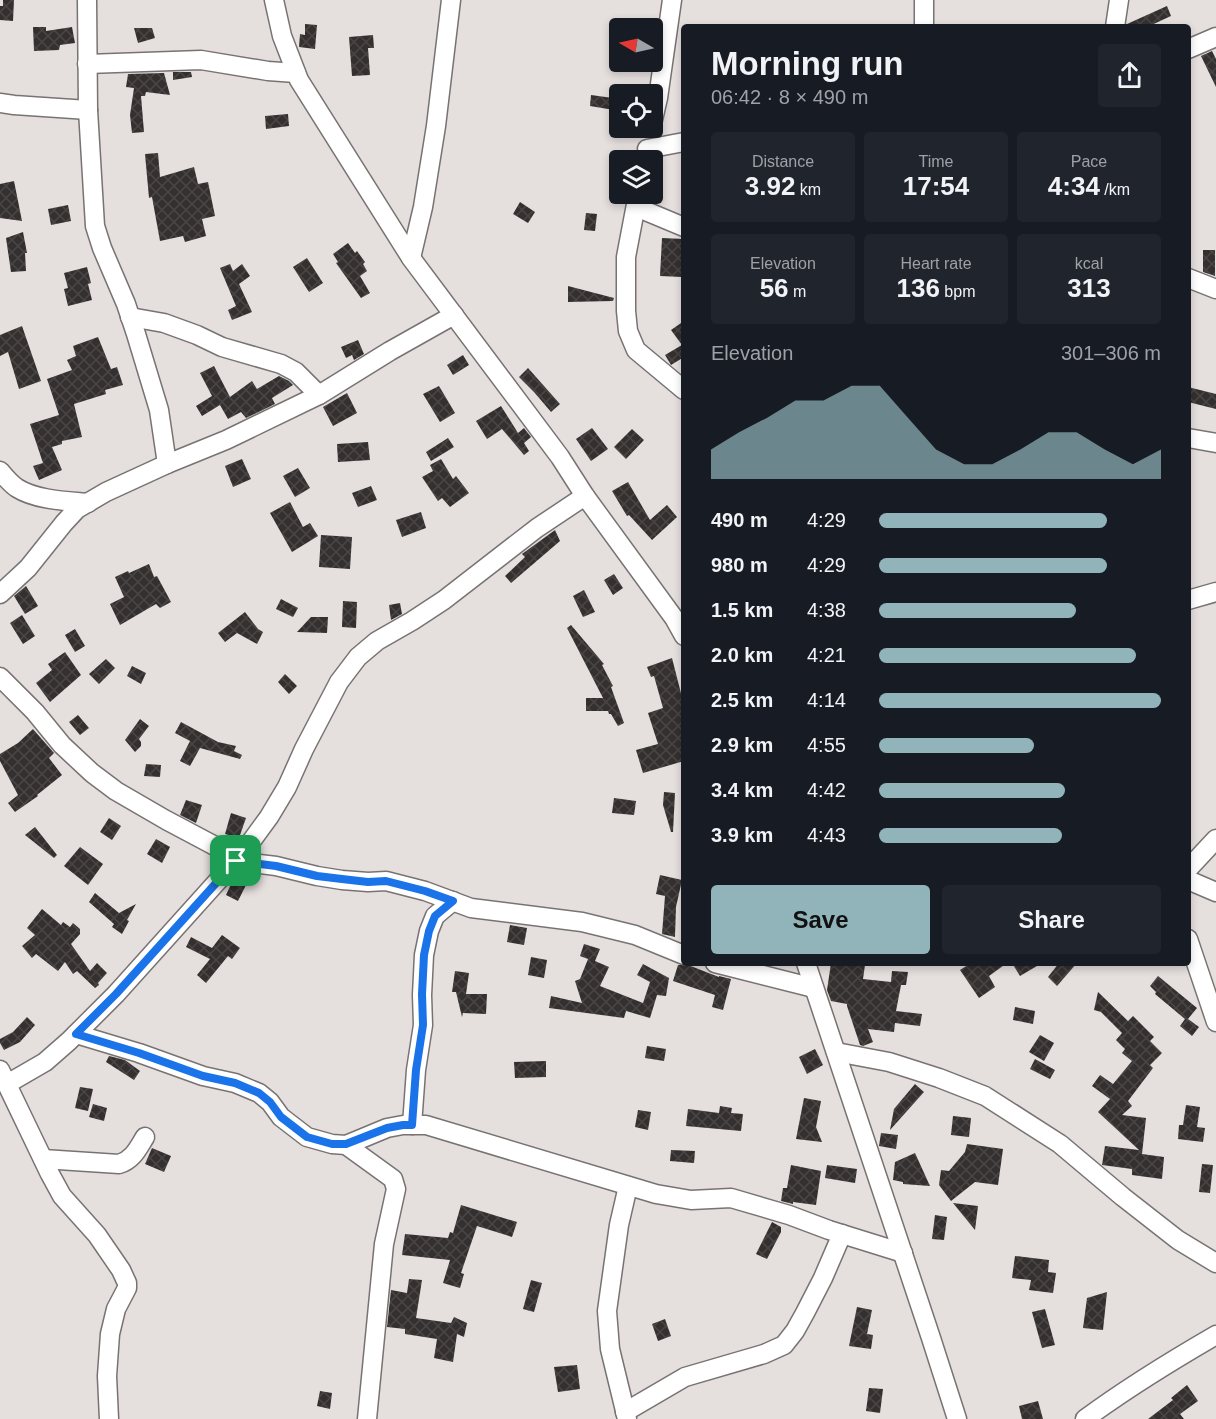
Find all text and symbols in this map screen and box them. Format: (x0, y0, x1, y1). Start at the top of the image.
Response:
north arrow (609, 18, 663, 72)
map controls (609, 18, 663, 204)
button: share (1098, 44, 1161, 107)
text: Morning run (711, 45, 903, 82)
button: locate (609, 84, 663, 138)
text: 06:42 · 8 × 490 m (711, 86, 868, 108)
button: layers (609, 150, 663, 204)
text: Distance (752, 153, 814, 170)
text: Time (919, 153, 953, 170)
text: Pace (1071, 153, 1107, 170)
text: 3.92 (745, 171, 795, 201)
text: 17:54 (903, 171, 969, 201)
text: 4:34 (1048, 171, 1100, 201)
text: km (795, 181, 821, 198)
text: /km (1100, 181, 1130, 198)
text: Elevation (750, 255, 816, 272)
text: Heart rate (900, 255, 972, 272)
text: kcal (1075, 255, 1103, 272)
text: 56 (760, 273, 789, 303)
text: 136 (897, 273, 940, 303)
text: 313 (1067, 273, 1111, 303)
text: m (789, 283, 806, 300)
text: bpm (940, 283, 975, 300)
text: Elevation (711, 342, 793, 364)
text: 301–306 m (1061, 342, 1161, 364)
text: 490 m (711, 509, 768, 531)
text: 4:29 (807, 509, 846, 531)
text: 980 m (711, 554, 768, 576)
text: 4:29 (807, 554, 846, 576)
text: 1.5 km (711, 599, 773, 621)
text: 4:38 (807, 599, 846, 621)
text: 2.0 km (711, 644, 773, 666)
text: 4:21 (807, 644, 846, 666)
text: 2.5 km (711, 689, 773, 711)
text: 4:14 (807, 689, 846, 711)
text: 2.9 km (711, 734, 773, 756)
text: 4:55 (807, 734, 846, 756)
text: 3.4 km (711, 779, 773, 801)
text: 4:42 (807, 779, 846, 801)
text: 3.9 km (711, 824, 773, 846)
text: 4:43 (807, 824, 846, 846)
pin (210, 835, 261, 886)
icon: arrive (219, 844, 252, 877)
button: Save (711, 885, 930, 954)
button: Share (942, 885, 1161, 954)

